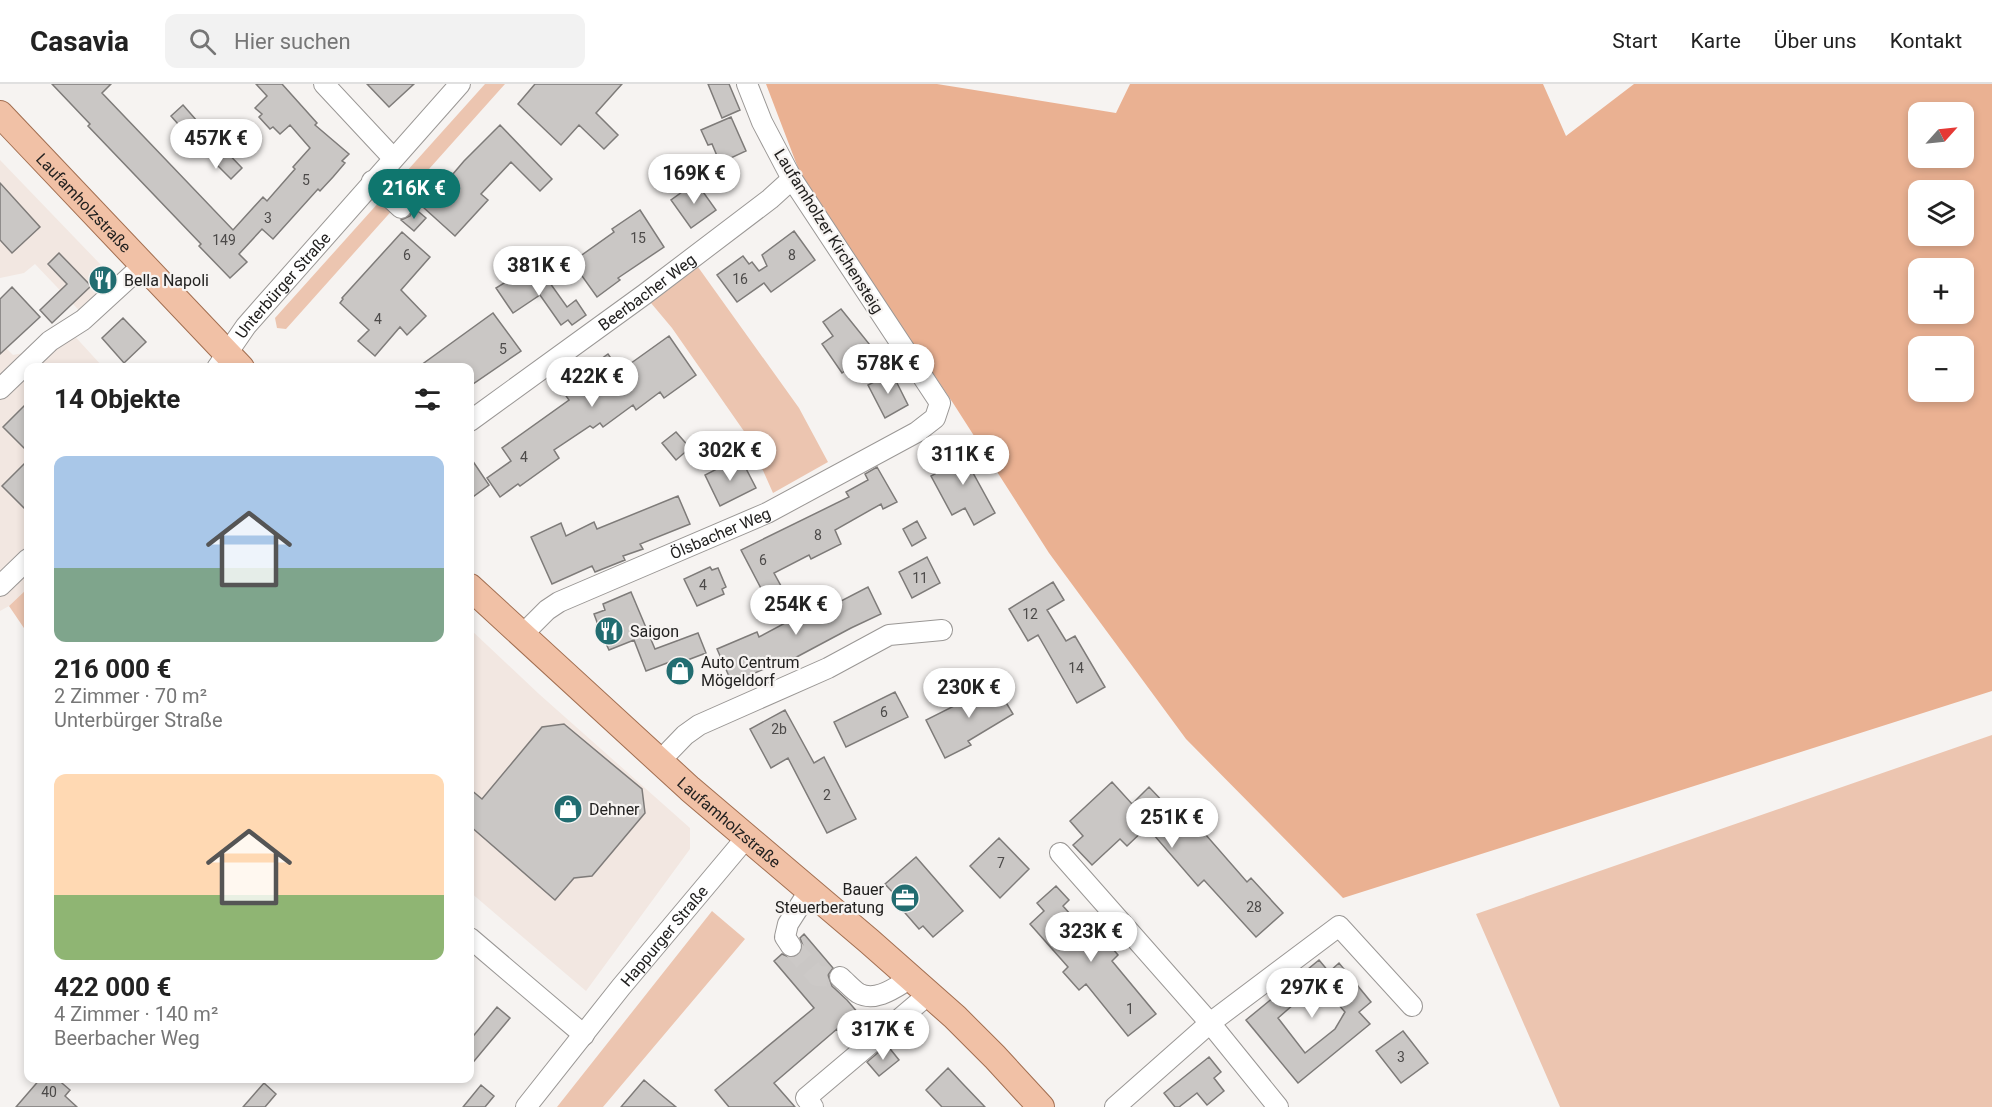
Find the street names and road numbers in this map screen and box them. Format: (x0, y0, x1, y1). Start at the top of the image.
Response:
street label: Laufamholzer Kirchensteig (770, 145, 887, 317)
street label: Laufamholzstraße (32, 149, 135, 256)
street label: Unterbürger Straße (232, 228, 335, 342)
street label: Beerbacher Weg (595, 250, 700, 335)
street label: Ölsbacher Weg (667, 504, 773, 563)
street label: Laufamholzstraße (673, 773, 784, 872)
street label: Happurger Straße (617, 882, 712, 990)

